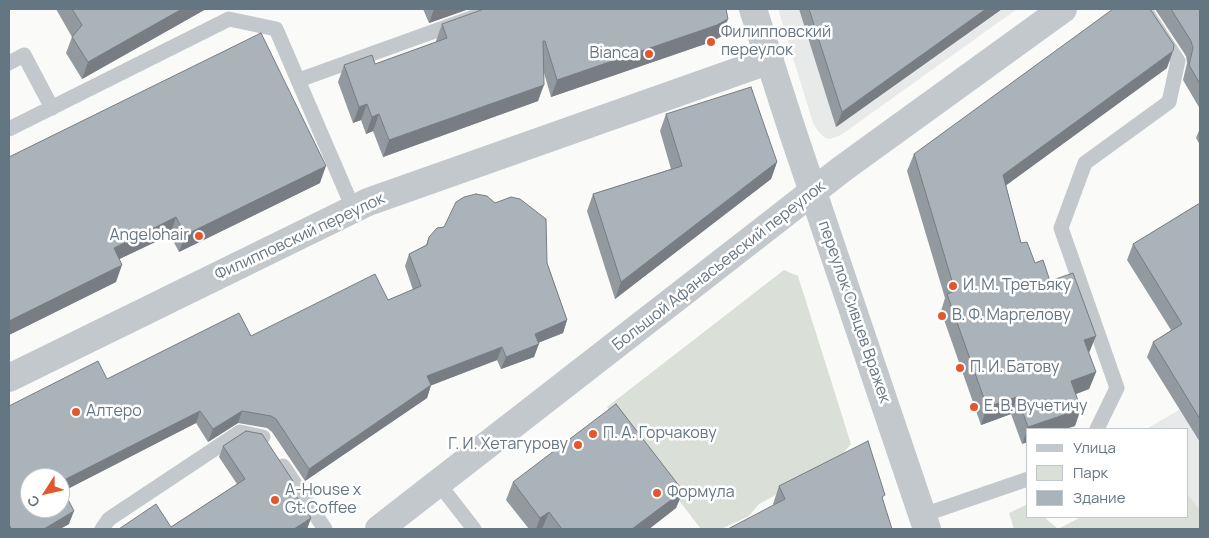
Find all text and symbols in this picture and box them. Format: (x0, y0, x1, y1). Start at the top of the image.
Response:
place label: Филипповский переулок (721, 23, 831, 61)
marker: Филипповский переулок (705, 36, 717, 48)
place label: Bianca (589, 44, 639, 64)
marker: Bianca (643, 48, 655, 60)
street label: Большой Афанасьевский переулок (609, 177, 829, 355)
street label: Филипповский переулок (212, 189, 388, 285)
street label: переулок Сивцев Вражек (814, 218, 894, 406)
place label: Angelohair (109, 226, 189, 246)
marker: Angelohair (193, 230, 205, 242)
place label: И. М. Третьяку (963, 276, 1071, 296)
marker: И. М. Третьяку (947, 280, 959, 292)
place label: В. Ф. Маргелову (952, 306, 1071, 326)
marker: В. Ф. Маргелову (936, 310, 948, 322)
place label: П. И. Батову (970, 358, 1059, 378)
marker: П. И. Батову (954, 362, 966, 374)
place label: Е. В. Вучетичу (984, 397, 1088, 417)
marker: Е. В. Вучетичу (968, 401, 980, 413)
place label: Алтеро (86, 402, 142, 422)
marker: Алтеро (70, 406, 82, 418)
place label: П. А. Горчакову (603, 424, 717, 444)
marker: П. А. Горчакову (587, 428, 599, 440)
legend (1026, 428, 1189, 518)
place label: Г. И. Хетагурову (448, 435, 568, 455)
text: Улица (1073, 437, 1116, 458)
marker: Г. И. Хетагурову (572, 439, 584, 451)
text: Парк (1073, 462, 1108, 483)
north arrow (20, 468, 70, 518)
place label: A-House x Gt.Coffee (285, 481, 361, 519)
place label: Формула (667, 483, 735, 503)
marker: Формула (651, 487, 663, 499)
text: Здание (1073, 487, 1125, 508)
text: С (22, 492, 44, 511)
marker: A-House x Gt.Coffee (269, 494, 281, 506)

